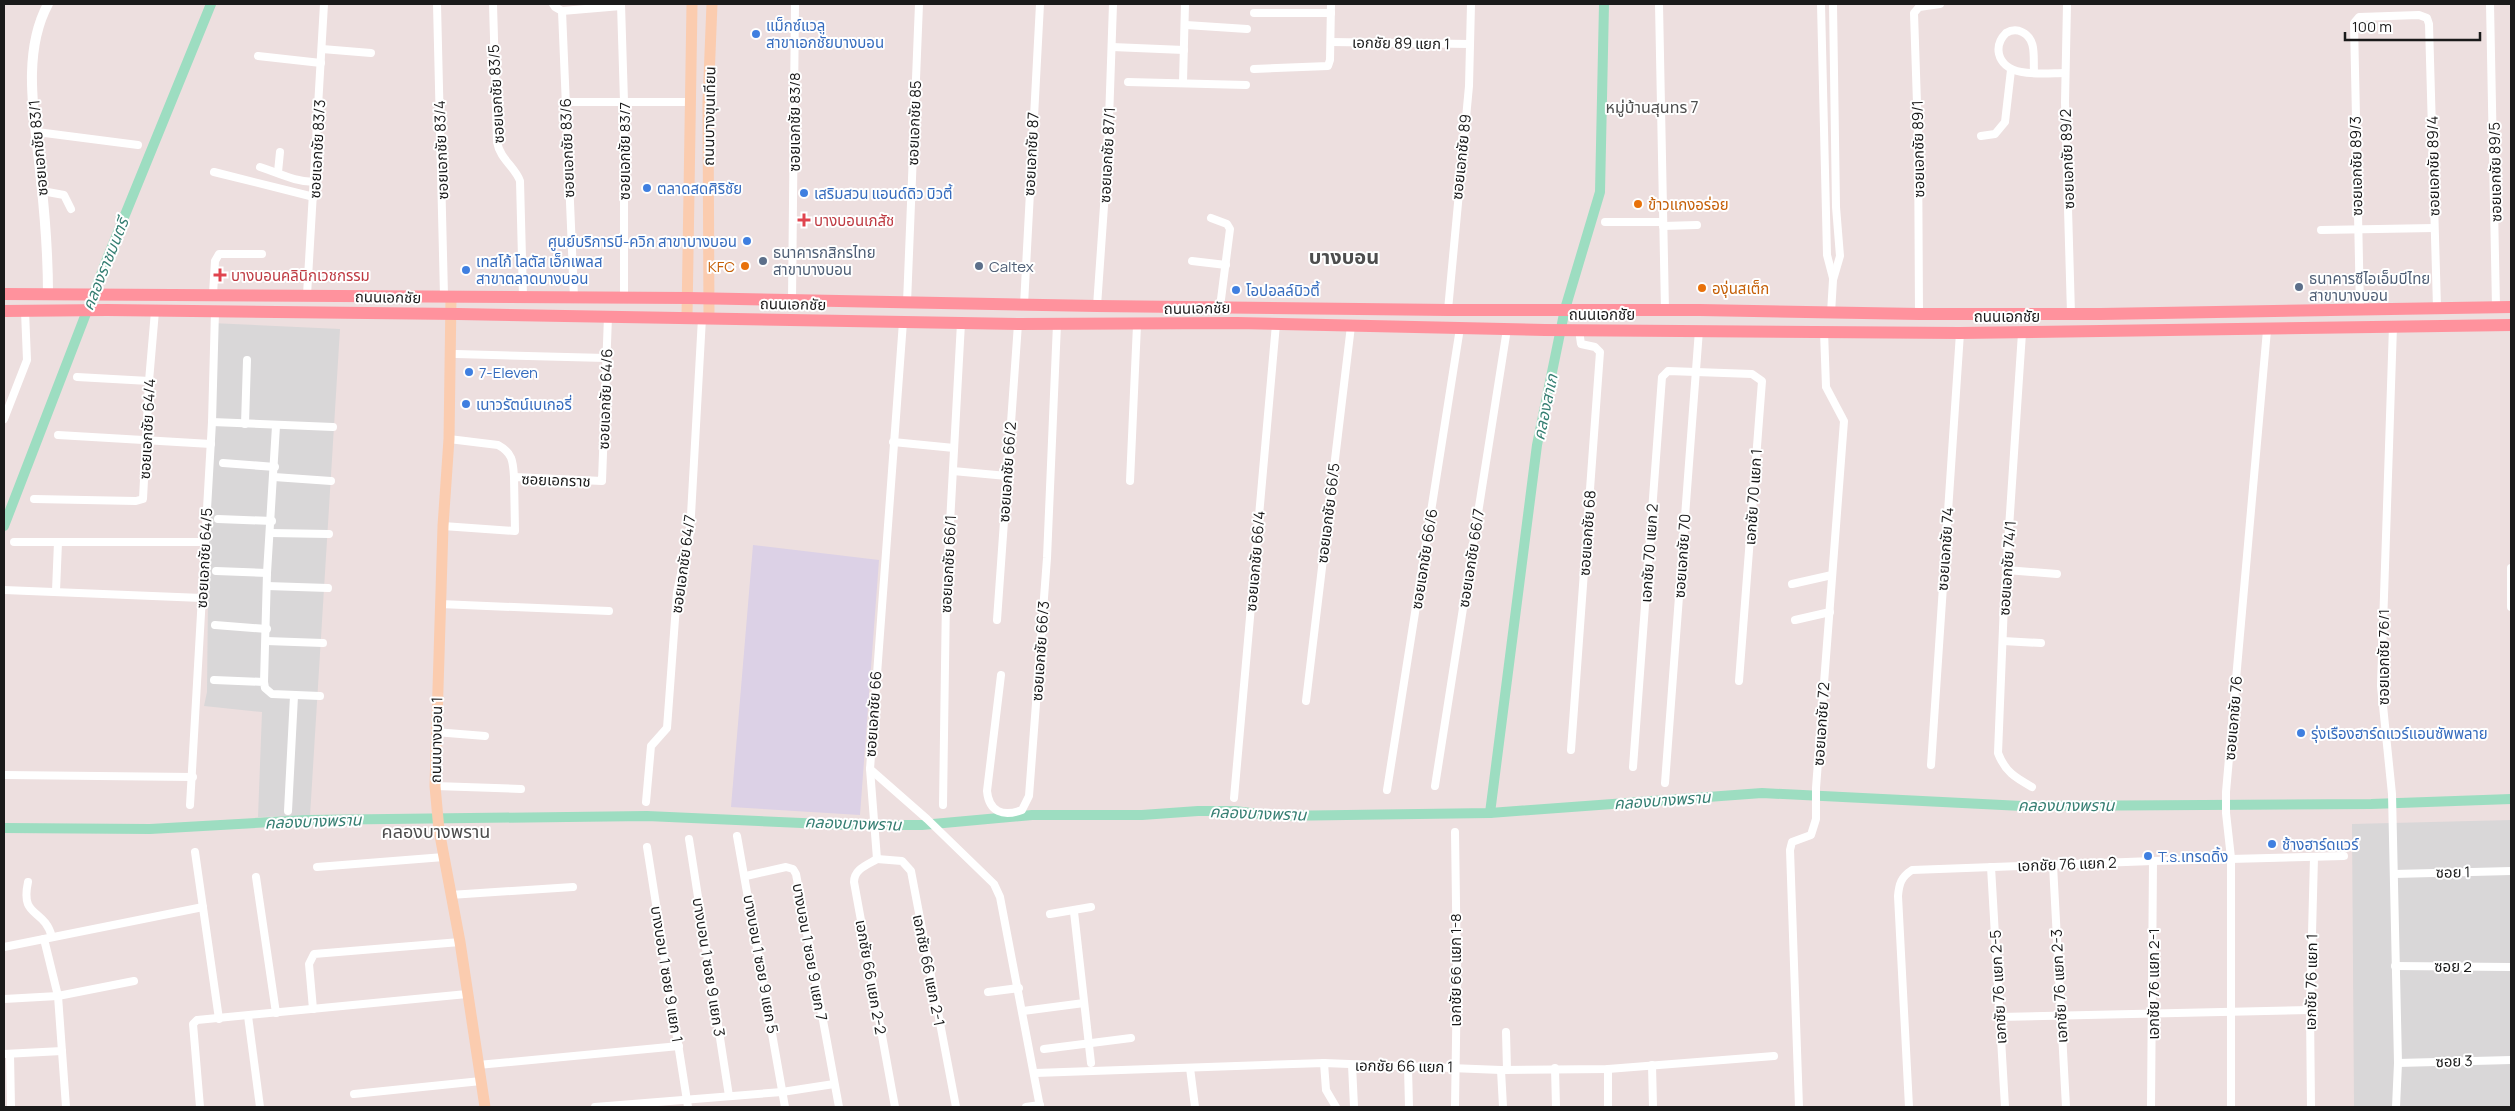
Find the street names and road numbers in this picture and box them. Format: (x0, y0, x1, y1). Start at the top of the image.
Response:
street label: เอกชัย 89 แยก 1 (1352, 32, 1450, 54)
street label: ซอยเอกชัย 83/5 (483, 44, 509, 144)
street label: ถนนบางขุนเทียน (698, 66, 720, 166)
street label: ซอยเอกชัย 83/8 (784, 72, 805, 172)
street label: ซอยเอกชัย 85 (902, 80, 926, 166)
street label: ซอยเอกชัย 83/6 (555, 98, 579, 198)
street label: ซอยเอกชัย 83/1 (23, 99, 53, 197)
street label: ซอยเอกชัย 83/3 (304, 99, 330, 199)
street label: ซอยเอกชัย 83/4 (429, 100, 453, 200)
street label: ซอยเอกชัย 89/1 (1907, 100, 1929, 198)
street label: ซอยเอกชัย 83/7 (614, 102, 635, 200)
street label: ซอยเอกชัย 87/1 (1094, 107, 1120, 203)
street label: ซอยเอกชัย 89/2 (2055, 109, 2079, 209)
street label: ซอยเอกชัย 87 (1018, 111, 1044, 197)
street label: ซอยเอกชัย 89 (1446, 113, 1476, 201)
street label: ซอยเอกชัย 89/4 (2422, 115, 2444, 216)
street label: ซอยเอกชัย 89/3 (2345, 116, 2367, 216)
street label: ซอยเอกชัย 89/5 (2484, 122, 2506, 222)
street label: ถนนเอกชัย (355, 286, 421, 308)
street label: ถนนเอกชัย (760, 293, 826, 315)
street label: ถนนเอกชัย (1164, 297, 1230, 319)
street label: ถนนเอกชัย (1569, 304, 1635, 325)
street label: ถนนเอกชัย (1974, 306, 2040, 327)
street label: ซอยเอกชัย 64/6 (593, 348, 617, 450)
street label: ซอยเอกชัย 64/4 (134, 378, 160, 480)
street label: ซอยเอกชัย 66/2 (993, 421, 1021, 523)
street label: เอกชัย 70 แยก 1 (1739, 448, 1767, 546)
street label: ซอยเอกชัย 66/5 (1311, 462, 1345, 564)
street label: ซอยเอกราช (521, 468, 591, 492)
street label: ซอยเอกชัย 68 (1574, 489, 1600, 577)
street label: เอกชัย 70 แยก 2 (1635, 503, 1663, 603)
street label: ซอยเอกชัย 74 (1932, 506, 1958, 591)
street label: ซอยเอกชัย 64/5 (191, 507, 217, 609)
street label: ซอยเอกชัย 66/6 (1406, 507, 1442, 611)
street label: ซอยเอกชัย 66/7 (1453, 507, 1489, 609)
street label: ซอยเอกชัย 66/4 (1240, 510, 1270, 612)
street label: ซอยเอกชัย 64/7 (666, 513, 700, 615)
street label: ซอยเอกชัย 70 (1669, 513, 1695, 599)
street label: ซอยเอกชัย 66/1 (935, 514, 961, 614)
street label: ซอยเอกชัย 74/1 (1993, 520, 2021, 616)
street label: ซอยเอกชัย 66/3 (1026, 600, 1054, 702)
street label: ซอยเอกชัย 76/1 (2373, 609, 2394, 705)
street label: ซอยเอกชัย 66 (860, 670, 886, 758)
street label: ซอยเอกชัย 76 (2219, 675, 2247, 761)
street label: ซอยเอกชัย 72 (1808, 681, 1834, 767)
street label: ถนนบางบอน 1 (425, 697, 447, 783)
street label: เอกชัย 76 แยก 2 (2017, 852, 2117, 876)
street label: ซอย 1 (2435, 861, 2471, 883)
street label: บางบอน 1 ซอย 9 แยก 7 (788, 881, 832, 1023)
street label: บางบอน 1 ซอย 9 แยก 5 (738, 893, 784, 1035)
street label: บางบอน 1 ซอย 9 แยก 3 (688, 896, 730, 1038)
street label: บางบอน 1 ซอย 9 แยก 1 (646, 904, 688, 1044)
street label: เอกชัย 66 แยก 2-1 (908, 912, 950, 1028)
street label: เอกชัย 66 แยก 1-8 (1445, 913, 1466, 1027)
street label: เอกชัย 66 แยก 2-2 (851, 918, 891, 1036)
street label: เอกชัย 76 แยก 2-1 (2143, 928, 2164, 1040)
street label: เอกชัย 76 แยก 2-5 (1985, 929, 2011, 1045)
street label: เอกชัย 76 แยก 2-3 (2046, 929, 2072, 1043)
street label: เอกชัย 76 แยก 1 (2300, 933, 2322, 1031)
street label: ซอย 2 (2434, 956, 2472, 977)
street label: ซอย 3 (2435, 1050, 2473, 1072)
street label: เอกชัย 66 แยก 1 (1355, 1055, 1453, 1077)

